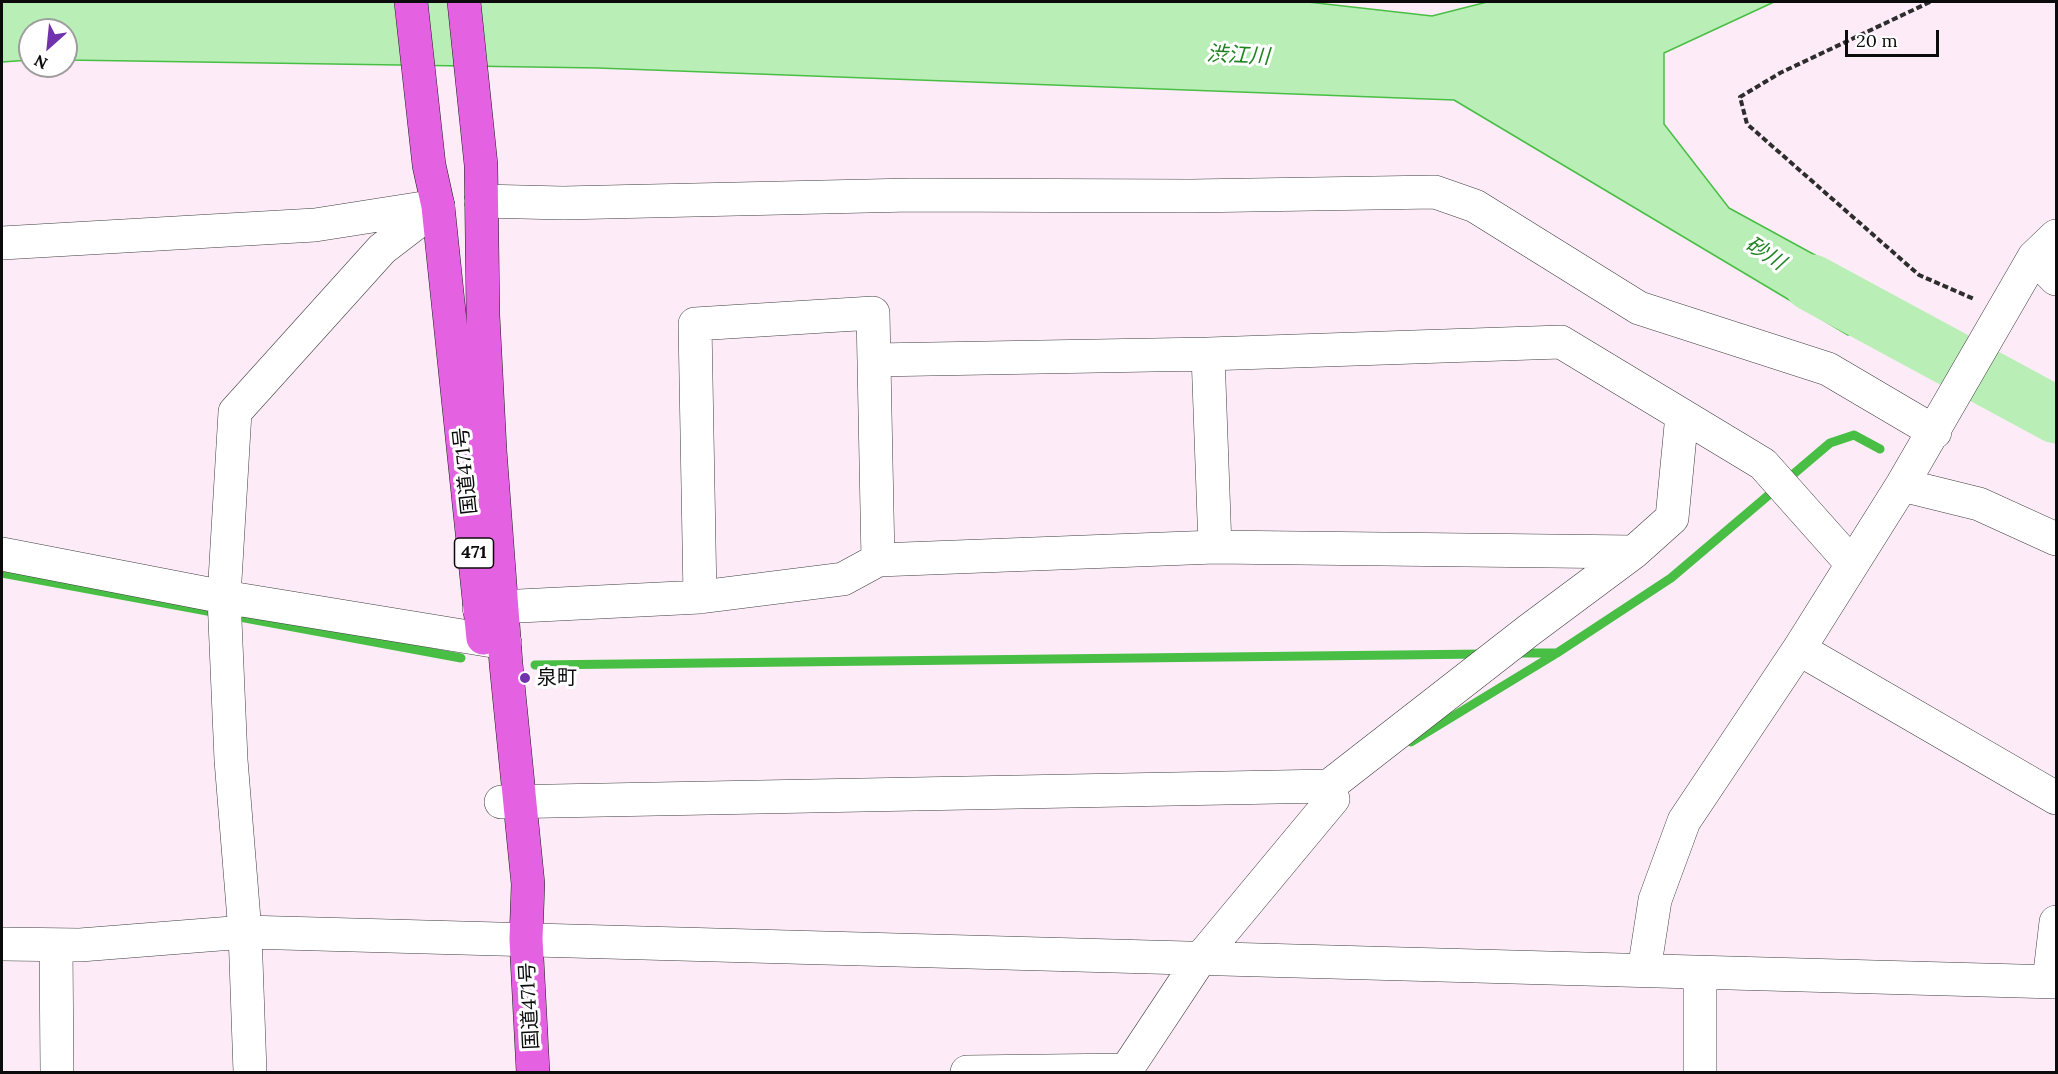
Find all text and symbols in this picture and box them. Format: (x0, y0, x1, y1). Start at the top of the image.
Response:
north arrow (18, 18, 78, 78)
scale bar (1848, 18, 1942, 56)
text: 20 m (1856, 29, 1898, 52)
water label: 渋江川 (1206, 42, 1270, 70)
text: N (31, 51, 51, 74)
water label: 砂川 (1741, 232, 1789, 276)
street label: 国道471号 (450, 426, 482, 516)
road number: 471 (454, 538, 494, 568)
place label: 泉町 (537, 666, 577, 690)
marker: 泉町 (518, 671, 532, 685)
street label: 国道471号 (516, 962, 544, 1050)

